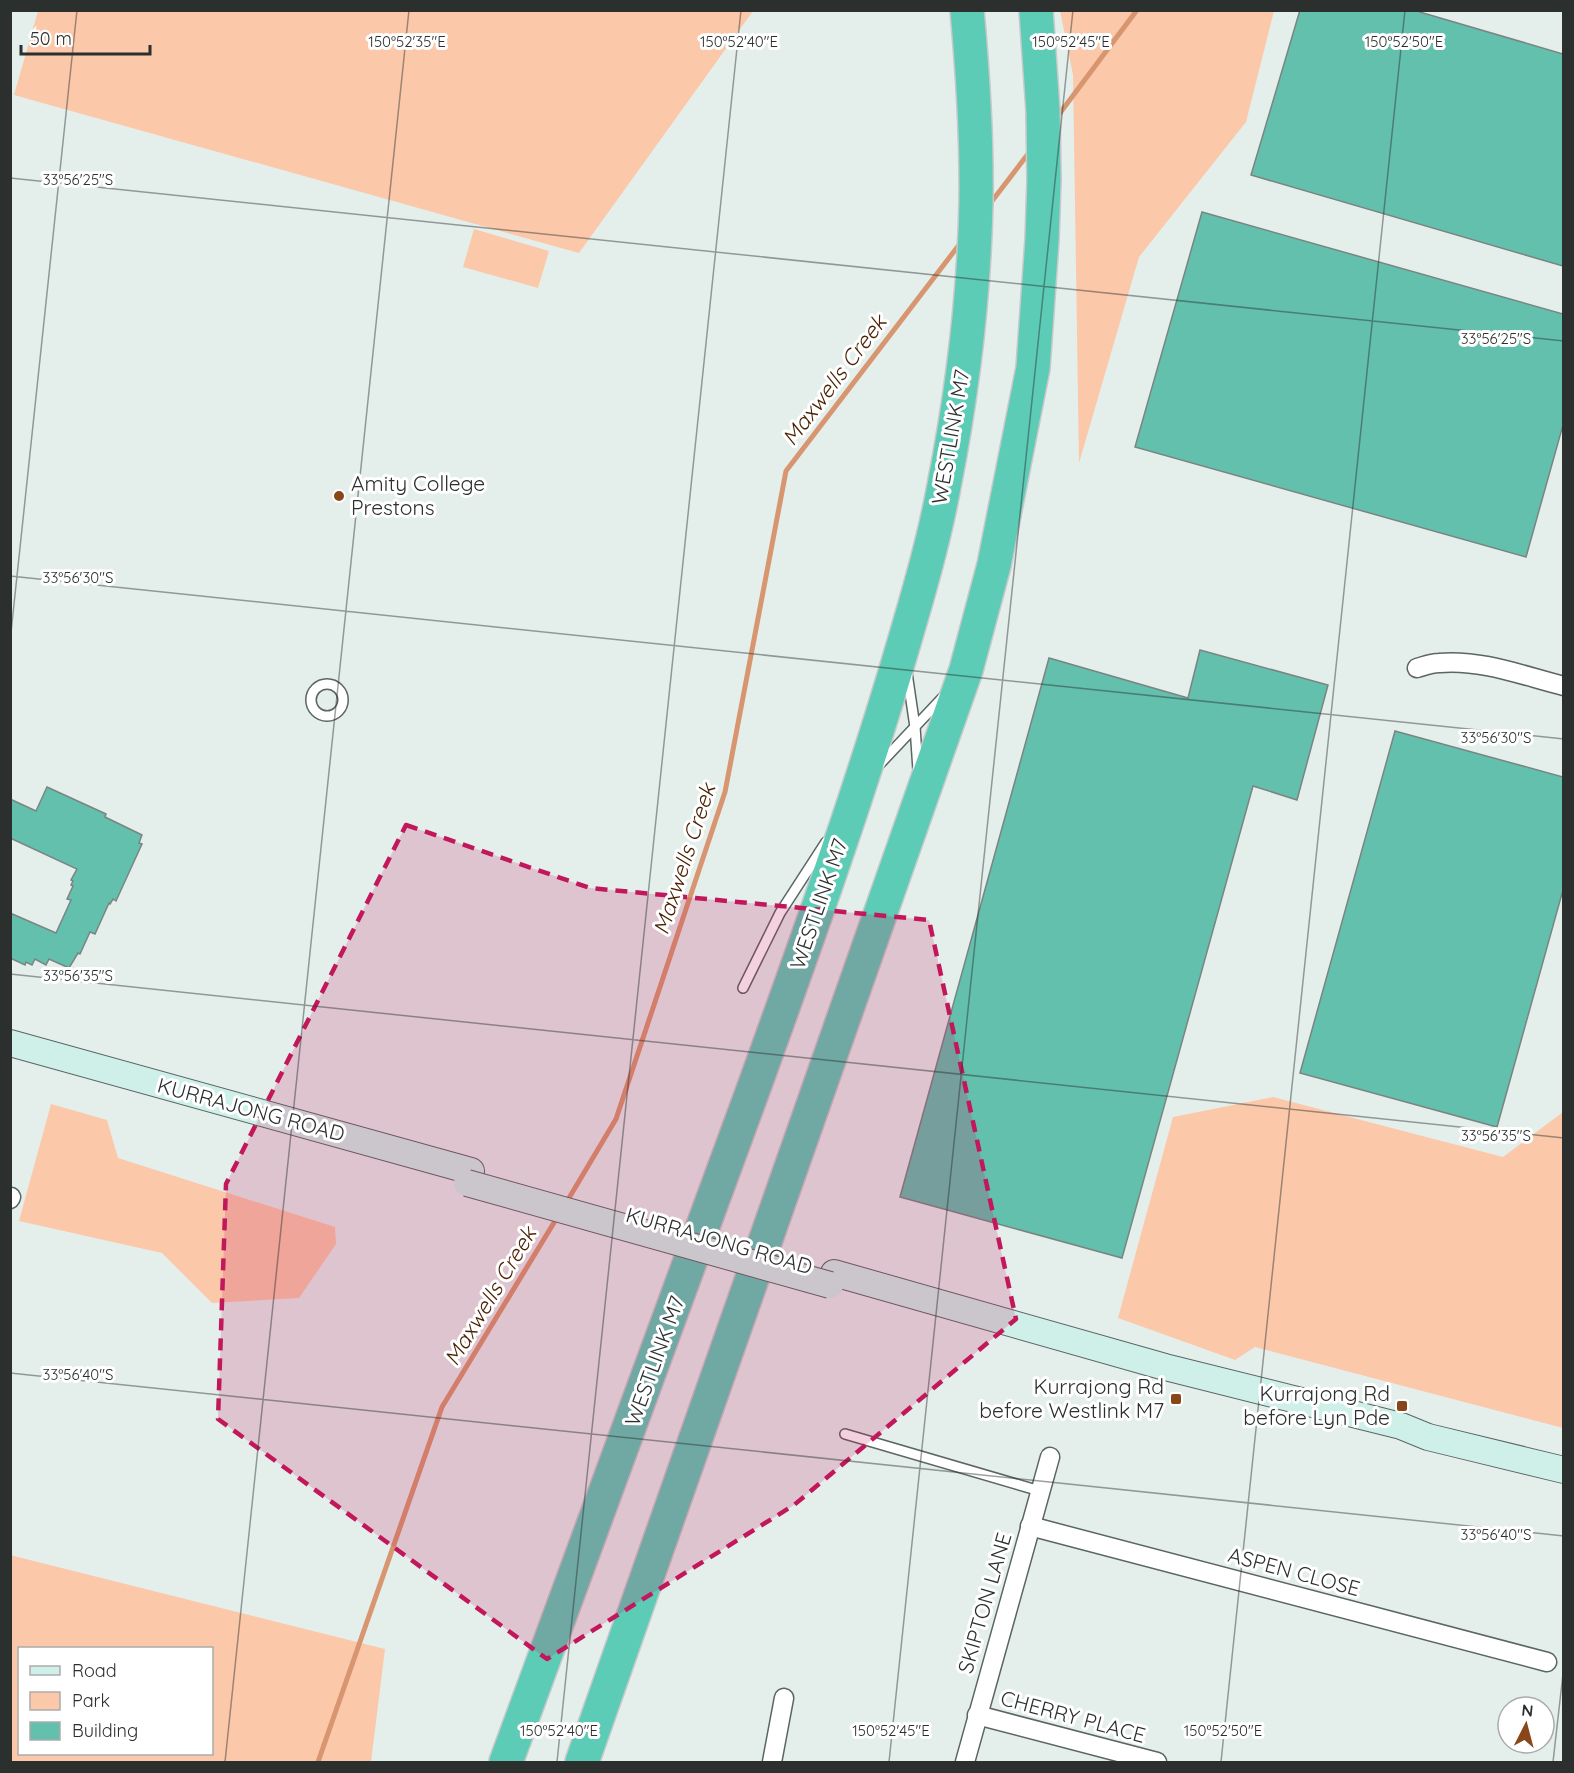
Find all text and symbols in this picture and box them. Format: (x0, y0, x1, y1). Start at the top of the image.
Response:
scale bar (21, 18, 150, 56)
text: 50 m (30, 27, 72, 50)
text: 150°52'35"E (368, 32, 446, 51)
text: 150°52'40"E (700, 32, 778, 51)
text: 150°52'45"E (1032, 32, 1110, 51)
text: 150°52'50"E (1365, 32, 1443, 51)
text: 33°56'25"S (43, 170, 113, 189)
water label: Maxwells Creek (776, 307, 894, 451)
text: 33°56'25"S (1461, 329, 1531, 348)
street label: WESTLINK M7 (925, 367, 975, 506)
place label: Amity College Prestons (351, 470, 485, 520)
marker: Amity College Prestons (332, 489, 346, 503)
text: 33°56'30"S (43, 568, 113, 587)
text: 33°56'30"S (1461, 728, 1531, 747)
water label: Maxwells Creek (646, 778, 722, 938)
street label: WESTLINK M7 (784, 835, 853, 972)
text: 33°56'35"S (43, 966, 113, 985)
street label: KURRAJONG ROAD (155, 1072, 348, 1147)
text: 33°56'35"S (1461, 1126, 1531, 1145)
street label: KURRAJONG ROAD (623, 1201, 816, 1279)
water label: Maxwells Creek (438, 1220, 543, 1370)
street label: WESTLINK M7 (619, 1292, 690, 1429)
text: 33°56'40"S (43, 1365, 113, 1384)
place label: Kurrajong Rd before Westlink M7 (979, 1373, 1164, 1423)
place label: Kurrajong Rd before Lyn Pde (1243, 1380, 1390, 1430)
marker: Kurrajong Rd before Westlink M7 (1169, 1392, 1183, 1406)
marker: Kurrajong Rd before Lyn Pde (1395, 1399, 1409, 1413)
text: 33°56'40"S (1461, 1525, 1531, 1544)
street label: SKIPTON LANE (952, 1529, 1017, 1676)
street label: ASPEN CLOSE (1226, 1541, 1363, 1601)
legend (18, 1647, 213, 1755)
text: Road (72, 1659, 117, 1682)
street label: CHERRY PLACE (998, 1684, 1148, 1748)
text: Park (72, 1689, 110, 1712)
north arrow (1496, 1695, 1556, 1755)
text: N (1521, 1700, 1534, 1721)
text: Building (72, 1719, 138, 1742)
text: 150°52'40"E (520, 1721, 598, 1740)
text: 150°52'45"E (852, 1721, 930, 1740)
text: 150°52'50"E (1184, 1721, 1262, 1740)

